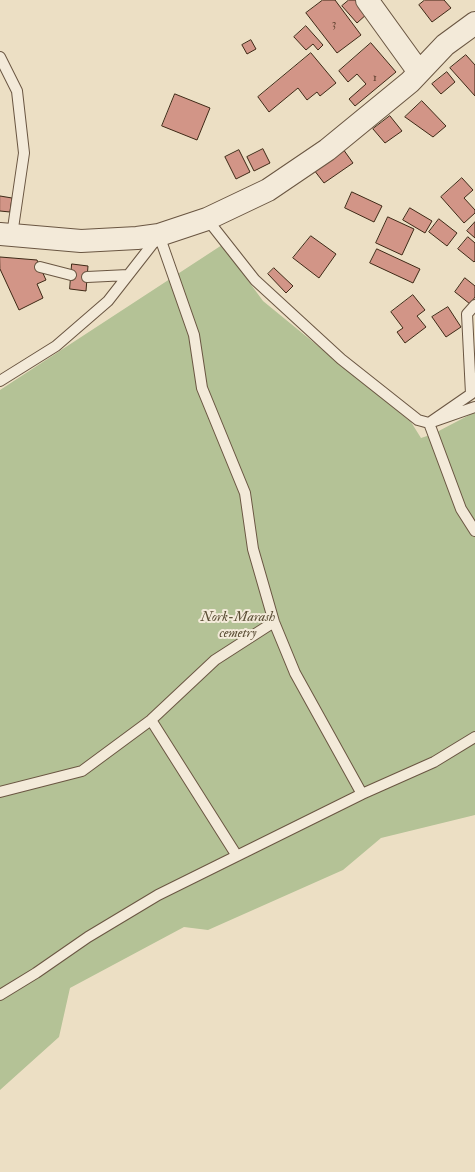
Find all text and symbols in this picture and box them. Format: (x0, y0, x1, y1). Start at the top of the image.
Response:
house number: 3 (332, 17, 336, 31)
house number: 1 (373, 71, 377, 85)
park label: Nork-Marash cemetry (201, 610, 275, 642)

